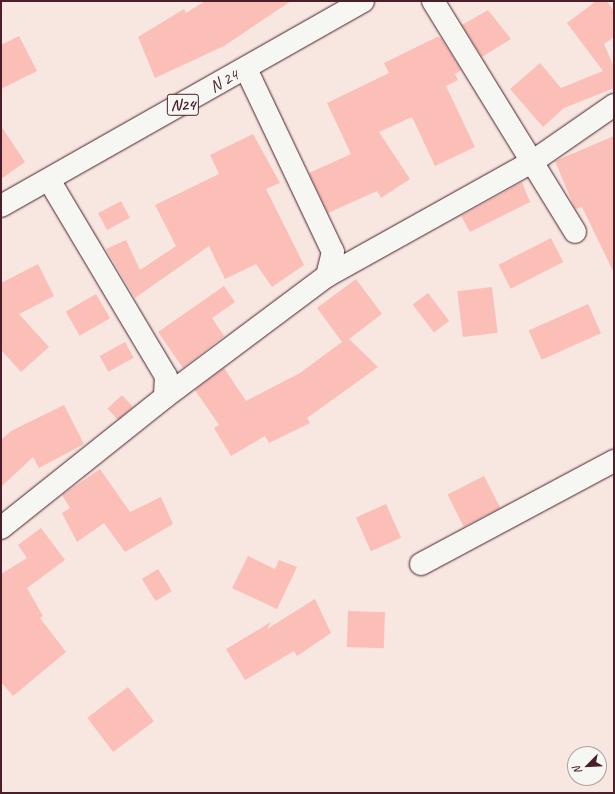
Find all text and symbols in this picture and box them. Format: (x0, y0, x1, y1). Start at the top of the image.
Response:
street label: N 24 (206, 65, 242, 97)
road number: N24 (166, 91, 200, 119)
north arrow (567, 746, 607, 786)
text: N (569, 765, 585, 776)

